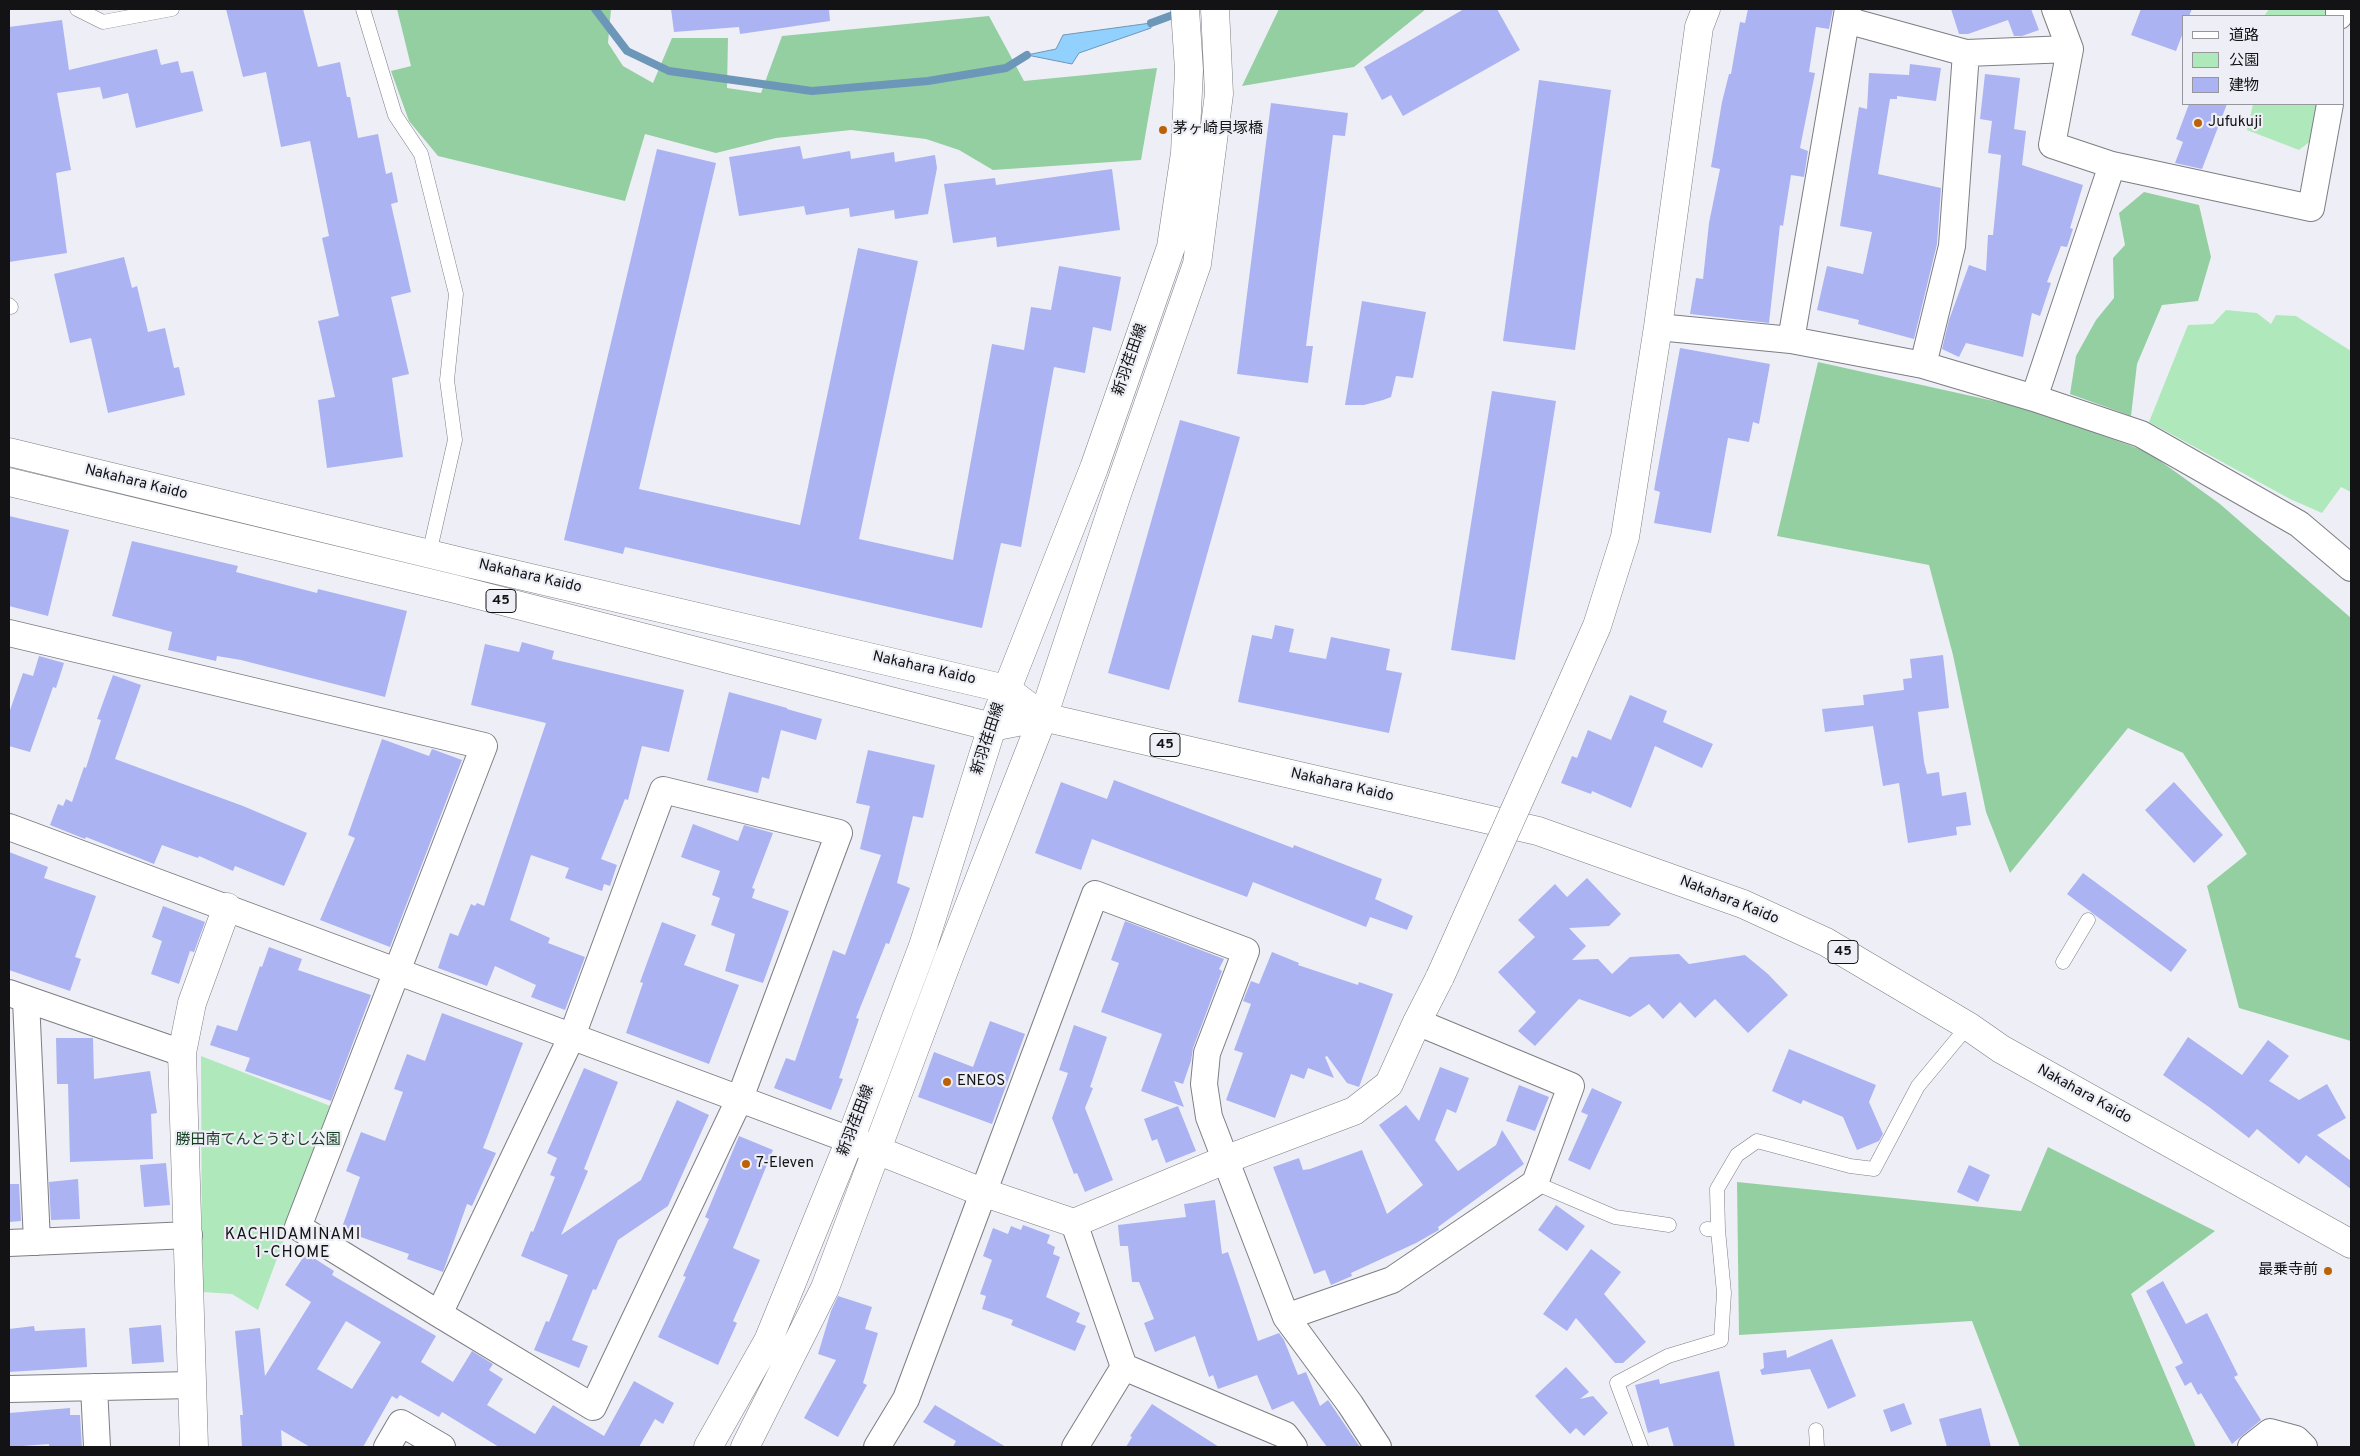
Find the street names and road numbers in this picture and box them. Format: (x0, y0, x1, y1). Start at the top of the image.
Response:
street label: 新羽荏田線 (1110, 322, 1152, 398)
street label: Nakahara Kaido (83, 462, 189, 504)
street label: Nakahara Kaido (477, 556, 583, 598)
road number: 45 (486, 590, 516, 612)
street label: Nakahara Kaido (871, 648, 977, 690)
street label: 新羽荏田線 (969, 701, 1009, 777)
road number: 45 (1150, 734, 1180, 756)
street label: Nakahara Kaido (1289, 765, 1395, 807)
street label: Nakahara Kaido (1677, 873, 1781, 929)
road number: 45 (1828, 940, 1858, 964)
street label: Nakahara Kaido (2034, 1062, 2134, 1128)
street label: 新羽荏田線 (835, 1083, 879, 1159)

